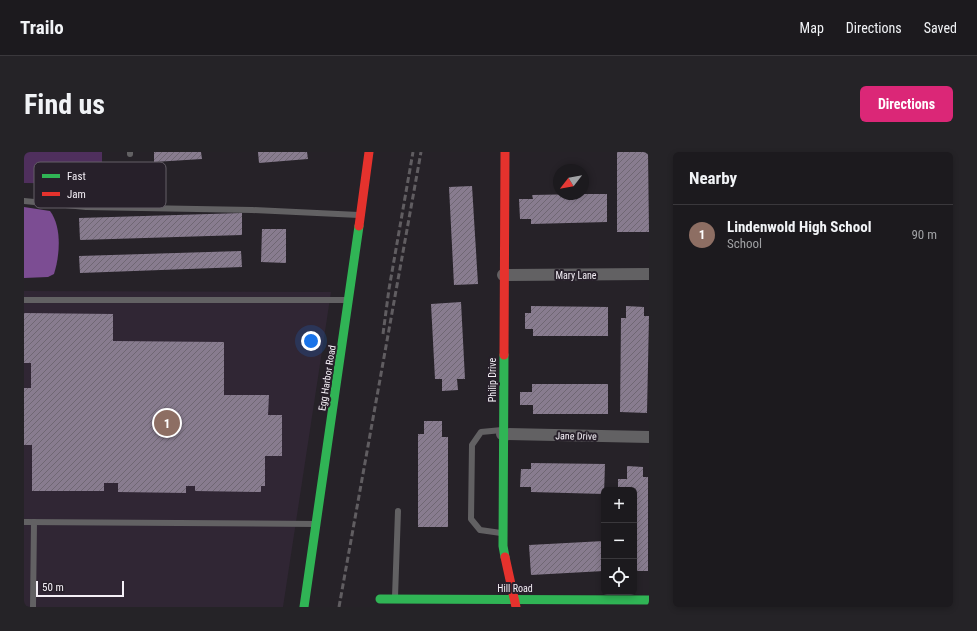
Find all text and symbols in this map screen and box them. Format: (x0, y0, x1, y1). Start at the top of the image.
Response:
text: Trailo (20, 16, 64, 39)
text: Map (800, 20, 824, 36)
text: Directions (846, 20, 902, 36)
text: Saved (924, 20, 957, 36)
button: Directions (860, 86, 953, 122)
text: Find us (24, 88, 105, 121)
legend (34, 162, 166, 208)
north arrow (553, 164, 589, 200)
text: Nearby (689, 168, 737, 188)
text: Fast (67, 170, 86, 183)
text: Jam (67, 188, 86, 201)
text: Lindenwold High School (727, 218, 871, 236)
text: 1 (699, 227, 705, 242)
text: 90 m (911, 227, 937, 242)
text: School (727, 236, 762, 251)
street label: Mary Lane (555, 270, 597, 281)
your location (301, 331, 321, 351)
street label: Egg Harbor Road (316, 344, 338, 412)
street label: Philip Drive (487, 357, 498, 402)
pin: 1 (154, 408, 180, 438)
street label: Jane Drive (555, 430, 597, 442)
map controls (601, 487, 637, 595)
button: + (601, 487, 637, 523)
button: − (601, 523, 637, 559)
button: locate (601, 559, 637, 595)
scale bar (36, 579, 124, 598)
text: 50 m (42, 581, 64, 594)
street label: Hill Road (497, 583, 533, 594)

